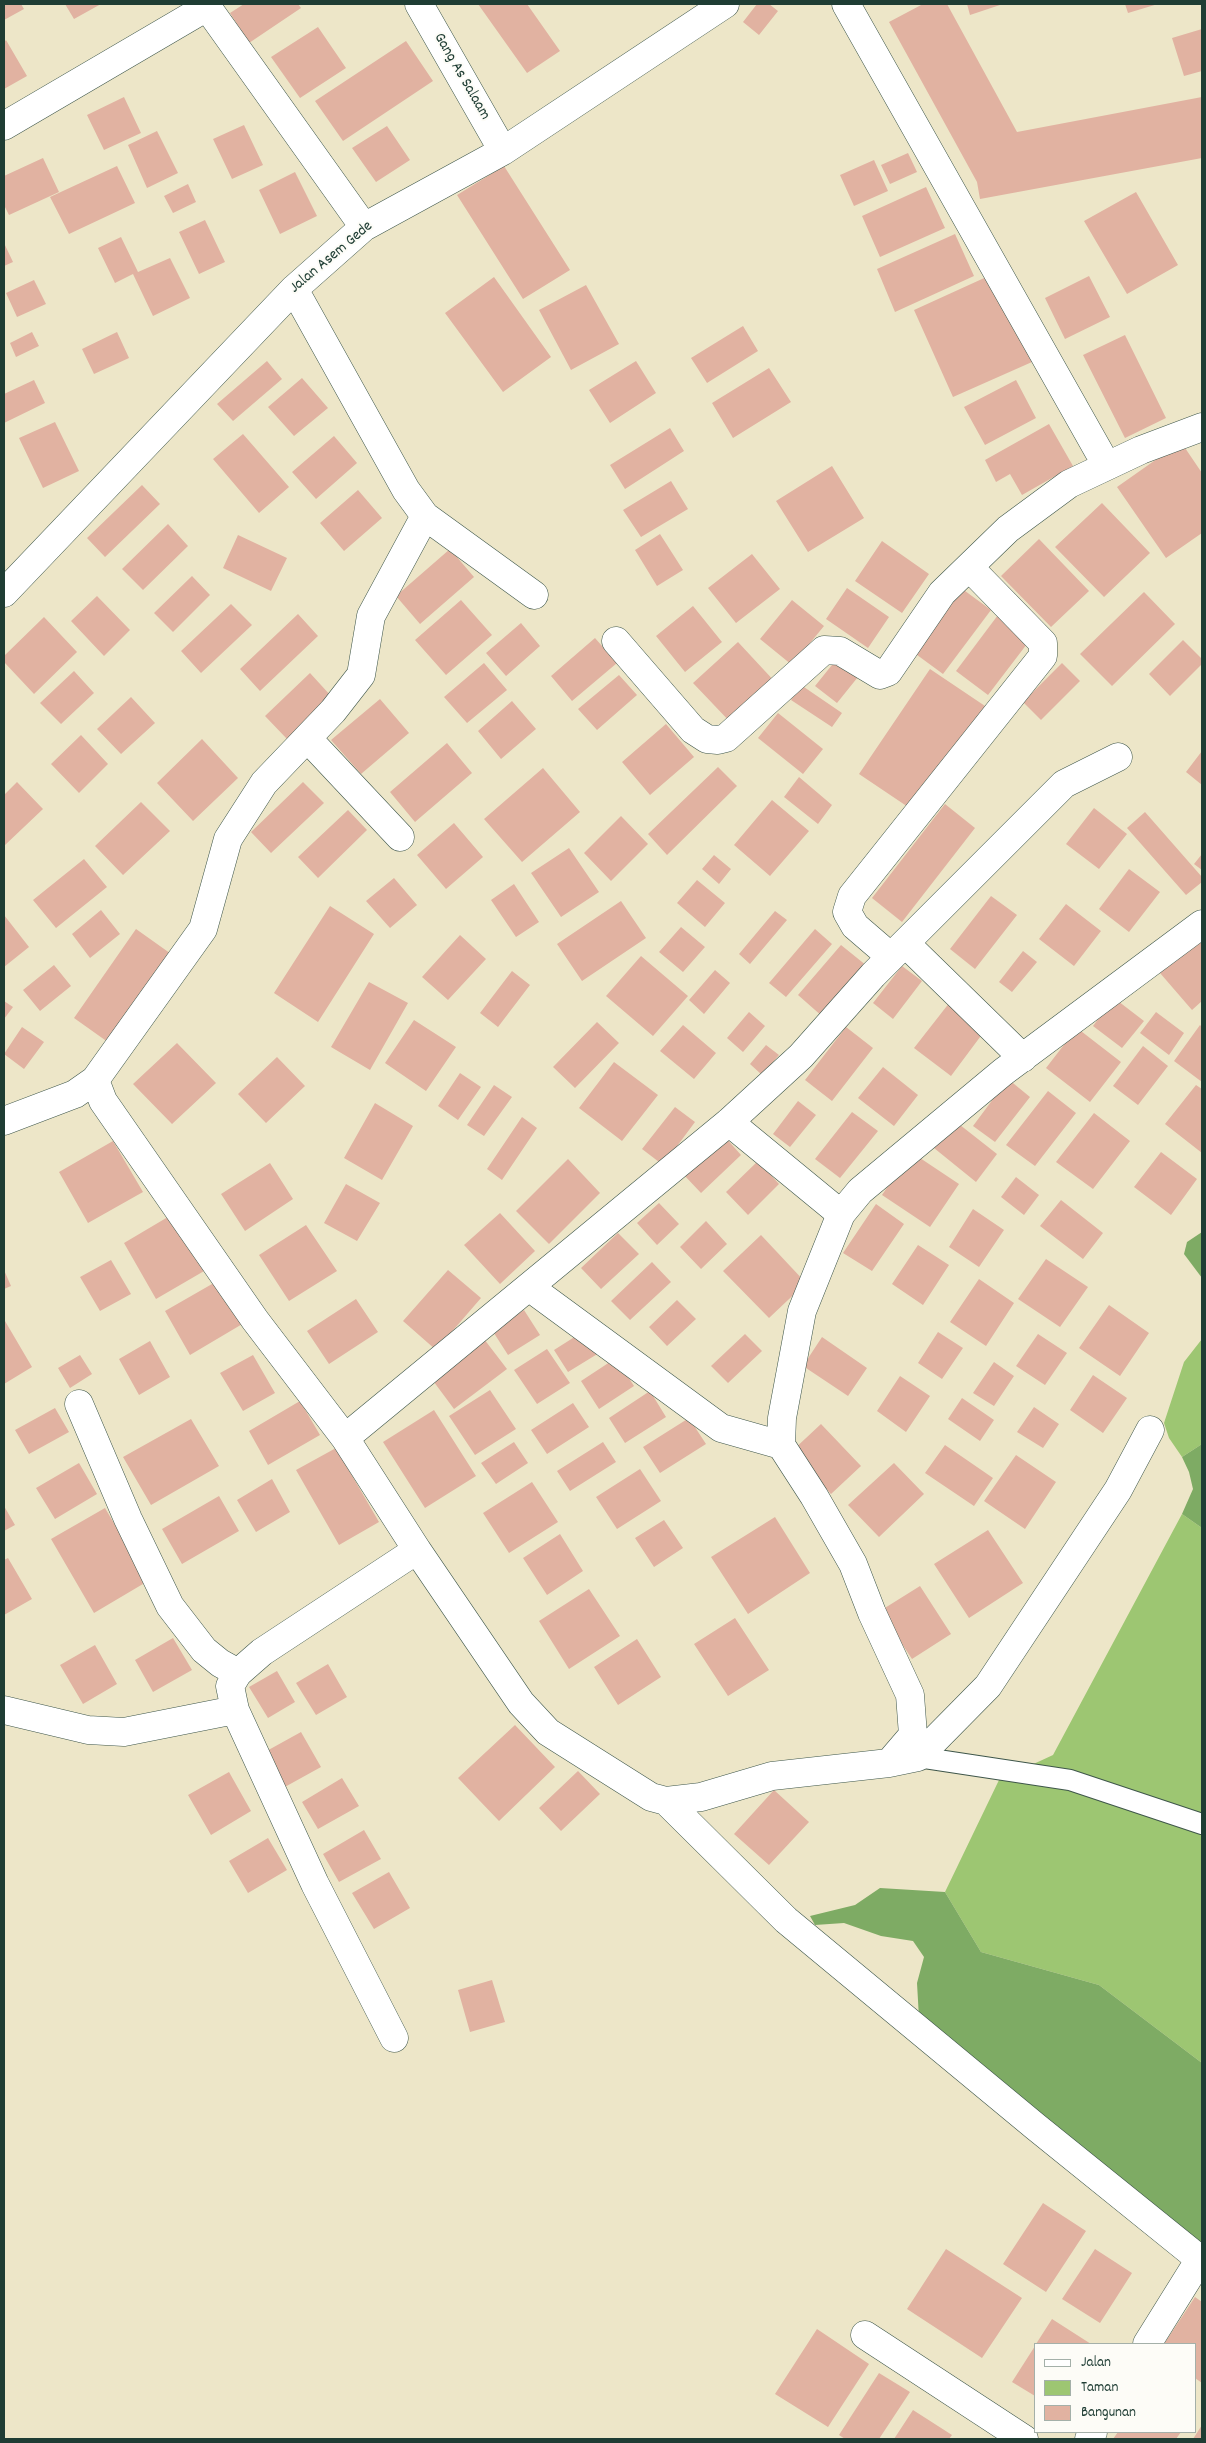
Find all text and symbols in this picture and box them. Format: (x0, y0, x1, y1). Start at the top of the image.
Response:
street label: Gang As Salaam (428, 30, 494, 124)
street label: Jalan Asem Gede (287, 218, 377, 298)
legend (1034, 2343, 1196, 2433)
text: Jalan (1081, 2352, 1111, 2374)
text: Taman (1081, 2377, 1118, 2399)
text: Bangunan (1081, 2402, 1136, 2424)

